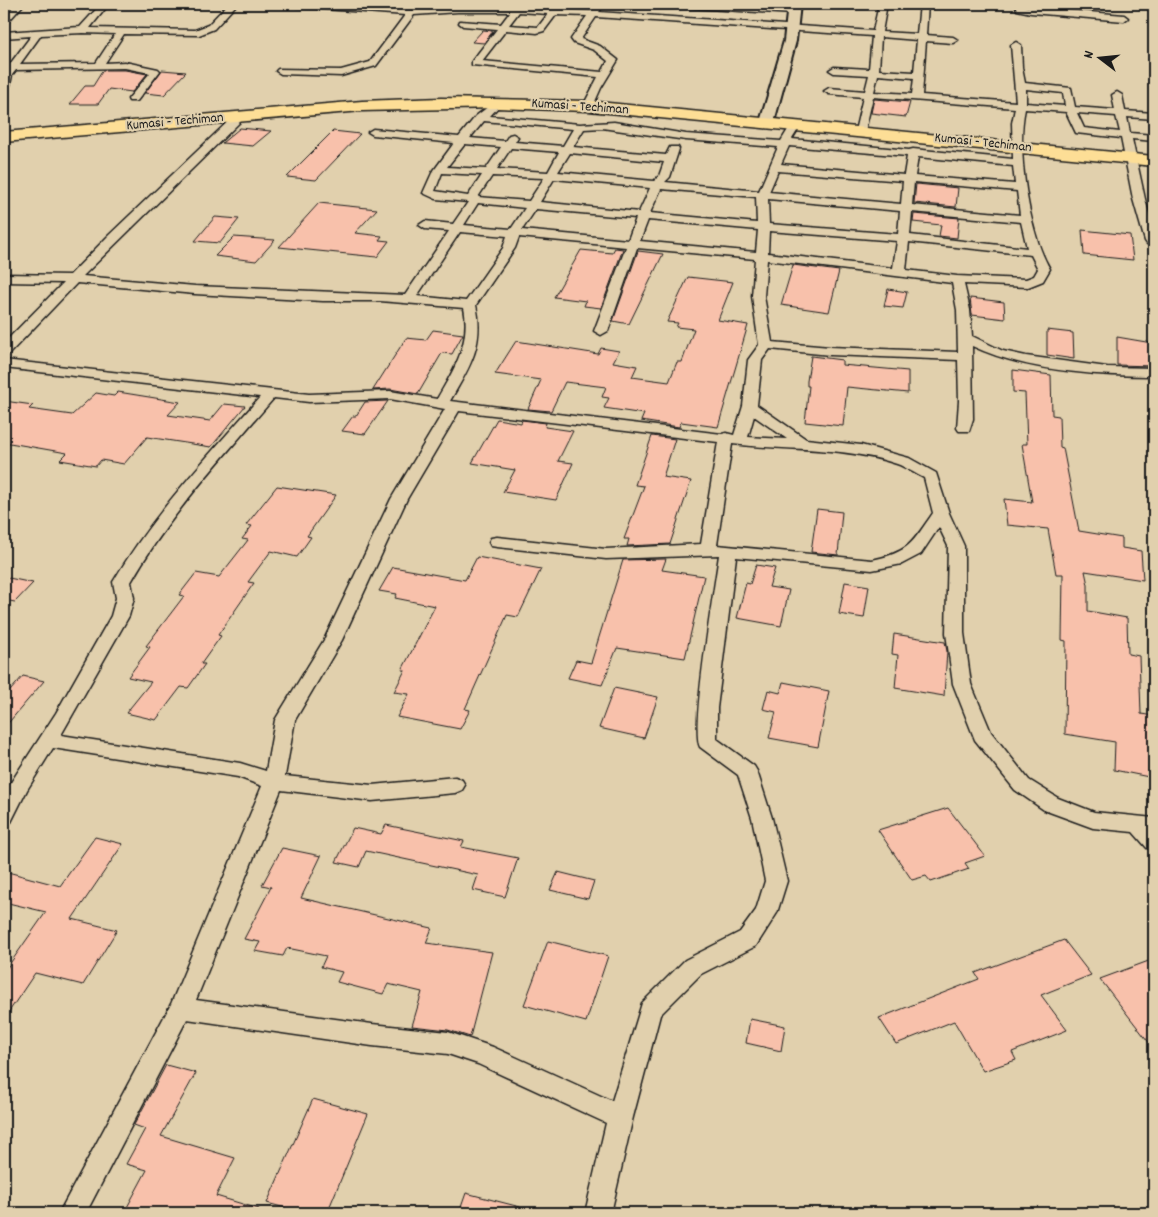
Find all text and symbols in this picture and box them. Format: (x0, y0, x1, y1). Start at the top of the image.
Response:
north arrow (1076, 32, 1126, 82)
text: N (1079, 49, 1100, 61)
street label: Kumasi - Techiman (531, 94, 629, 120)
street label: Kumasi - Techiman (126, 108, 224, 136)
street label: Kumasi - Techiman (934, 128, 1032, 158)

